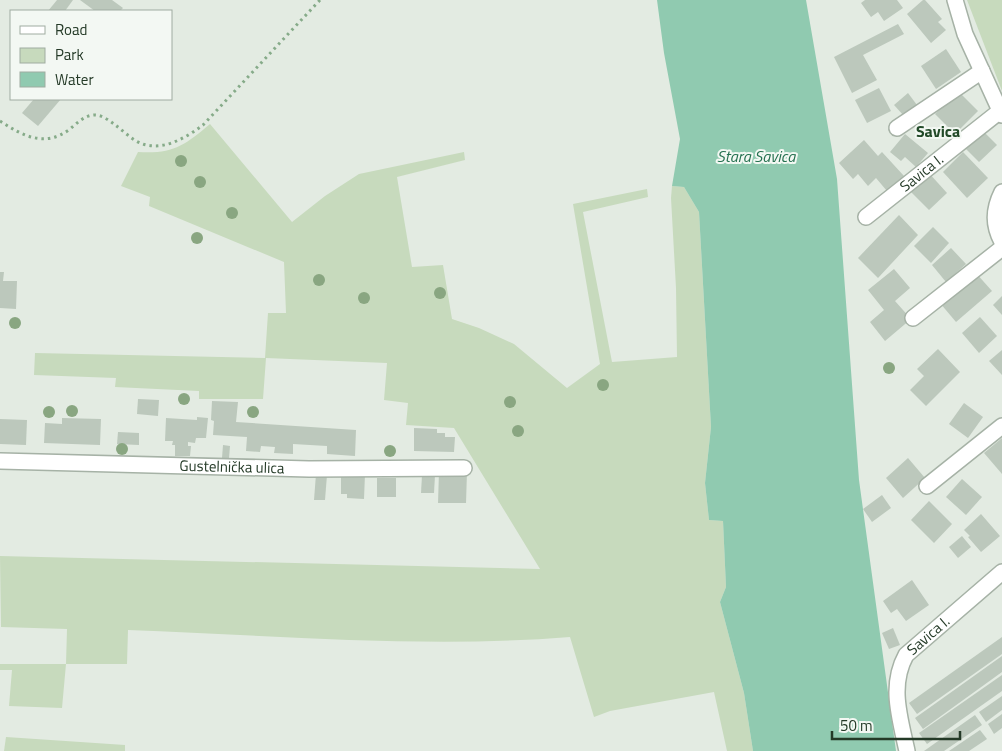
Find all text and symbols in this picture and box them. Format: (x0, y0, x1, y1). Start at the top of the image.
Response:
legend (10, 10, 172, 100)
text: Road (55, 18, 87, 41)
text: Park (55, 43, 84, 66)
text: Water (55, 68, 94, 91)
district label: Savica (916, 119, 960, 143)
water label: Stara Savica (717, 144, 796, 168)
street label: Savica I. (894, 148, 948, 197)
street label: Gustelnička ulica (179, 454, 285, 479)
street label: Savica I. (901, 610, 955, 660)
scale bar (832, 708, 960, 740)
text: 50 m (840, 714, 873, 737)

